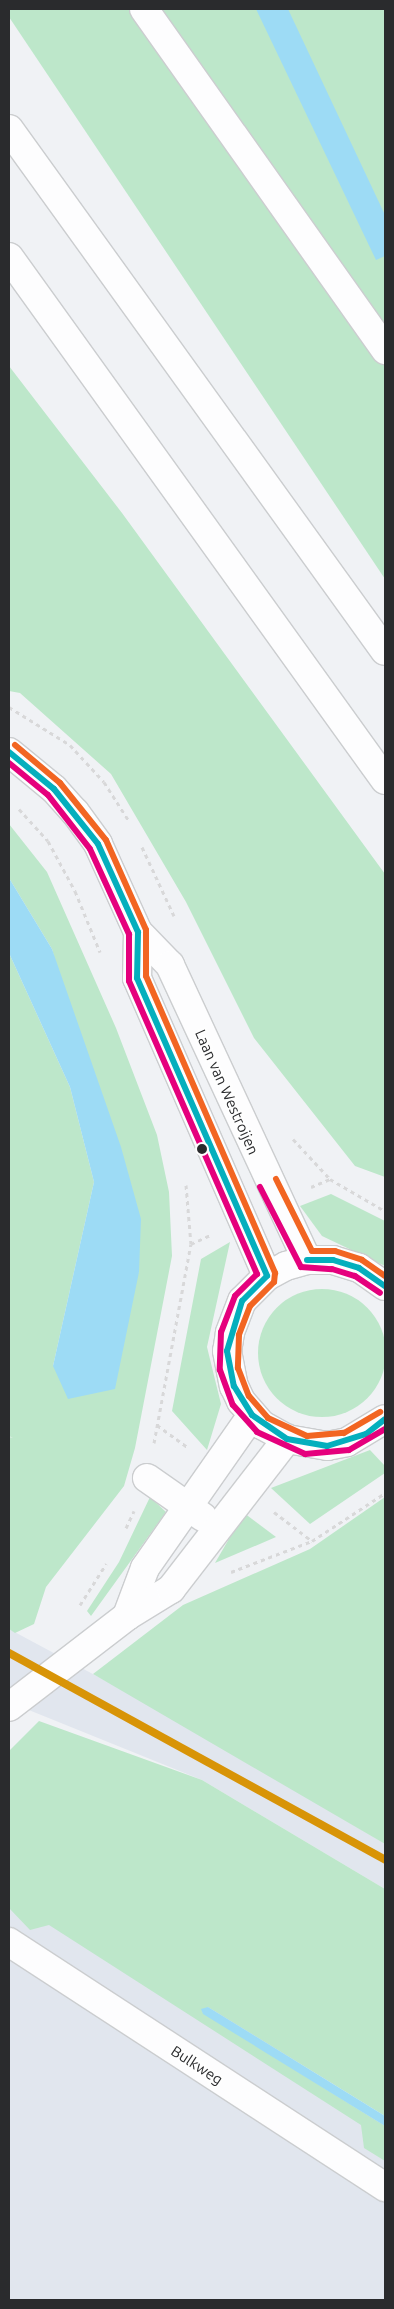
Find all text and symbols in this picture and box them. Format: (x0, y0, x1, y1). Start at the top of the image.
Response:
street label: Laan van Westroijen (191, 1027, 263, 1157)
unlabelled marker (197, 1144, 207, 1154)
street label: Bulkweg (168, 2042, 226, 2088)

